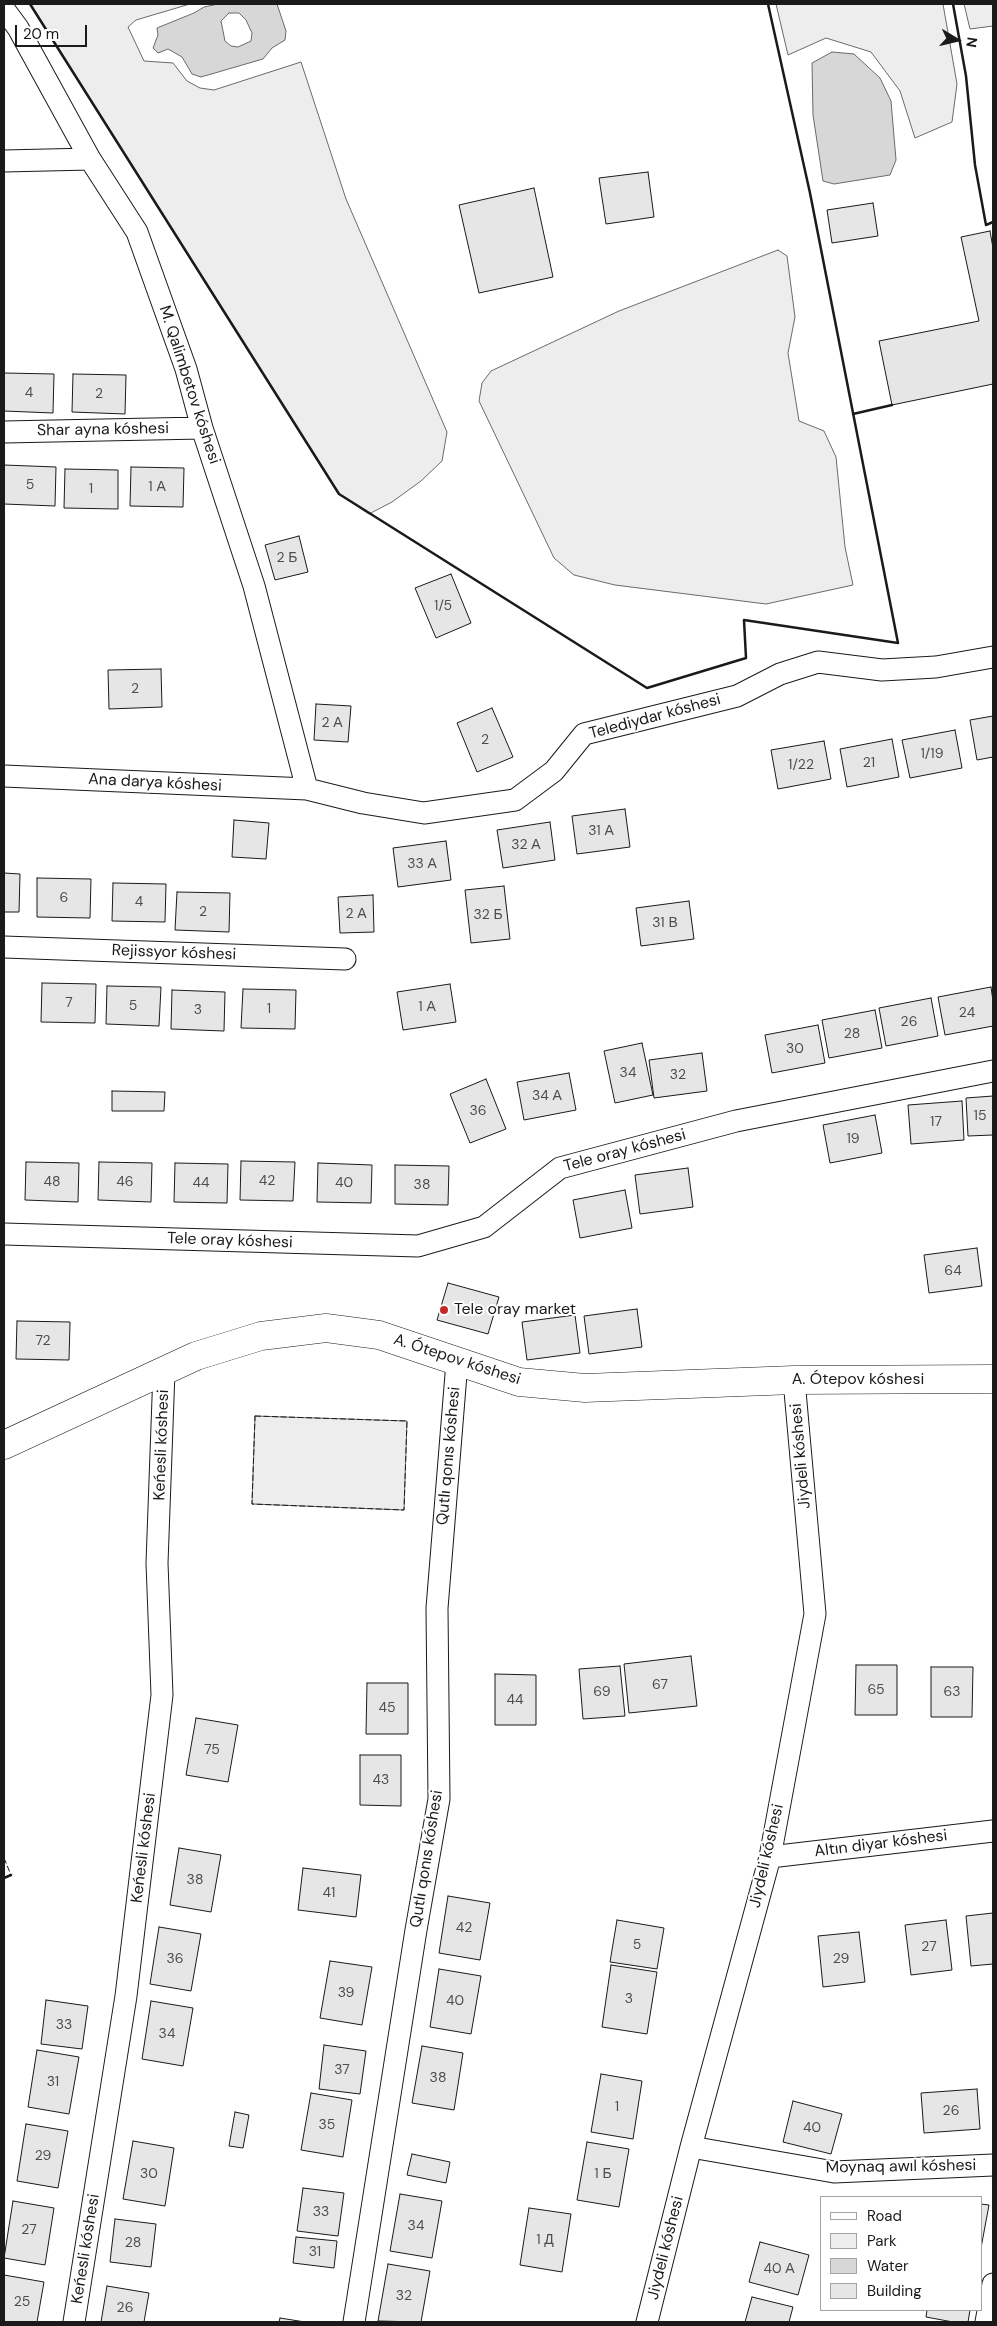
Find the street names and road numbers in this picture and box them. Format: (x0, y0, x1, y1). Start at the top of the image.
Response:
street label: M. Qalimbetov kóshesi (154, 303, 224, 467)
street label: Shar ayna kóshesi (37, 419, 169, 441)
street label: Telediydar kóshesi (587, 690, 723, 744)
street label: Ana darya kóshesi (88, 770, 222, 796)
street label: Rejissyor kóshesi (111, 941, 237, 965)
street label: Tele oray kóshesi (562, 1125, 688, 1177)
street label: Tele oray kóshesi (167, 1229, 293, 1253)
street label: A. Ótepov kóshesi (391, 1330, 523, 1390)
street label: A. Ótepov kóshesi (792, 1370, 924, 1390)
street label: Qutlı qonıs kóshesi (433, 1386, 465, 1526)
street label: Keńesli kóshesi (150, 1389, 174, 1501)
street label: Jiydeli kóshesi (787, 1402, 815, 1510)
street label: Qutlı qonıs kóshesi (407, 1789, 447, 1929)
street label: Keńesli kóshesi (128, 1792, 160, 1904)
street label: Jiydeli kóshesi (746, 1802, 788, 1910)
street label: Altın diyar kóshesi (813, 1826, 949, 1862)
street label: Moynaq awıl kóshesi (826, 2156, 976, 2178)
street label: Keńesli kóshesi (68, 2193, 104, 2305)
street label: Jiydeli kóshesi (644, 2194, 688, 2302)

